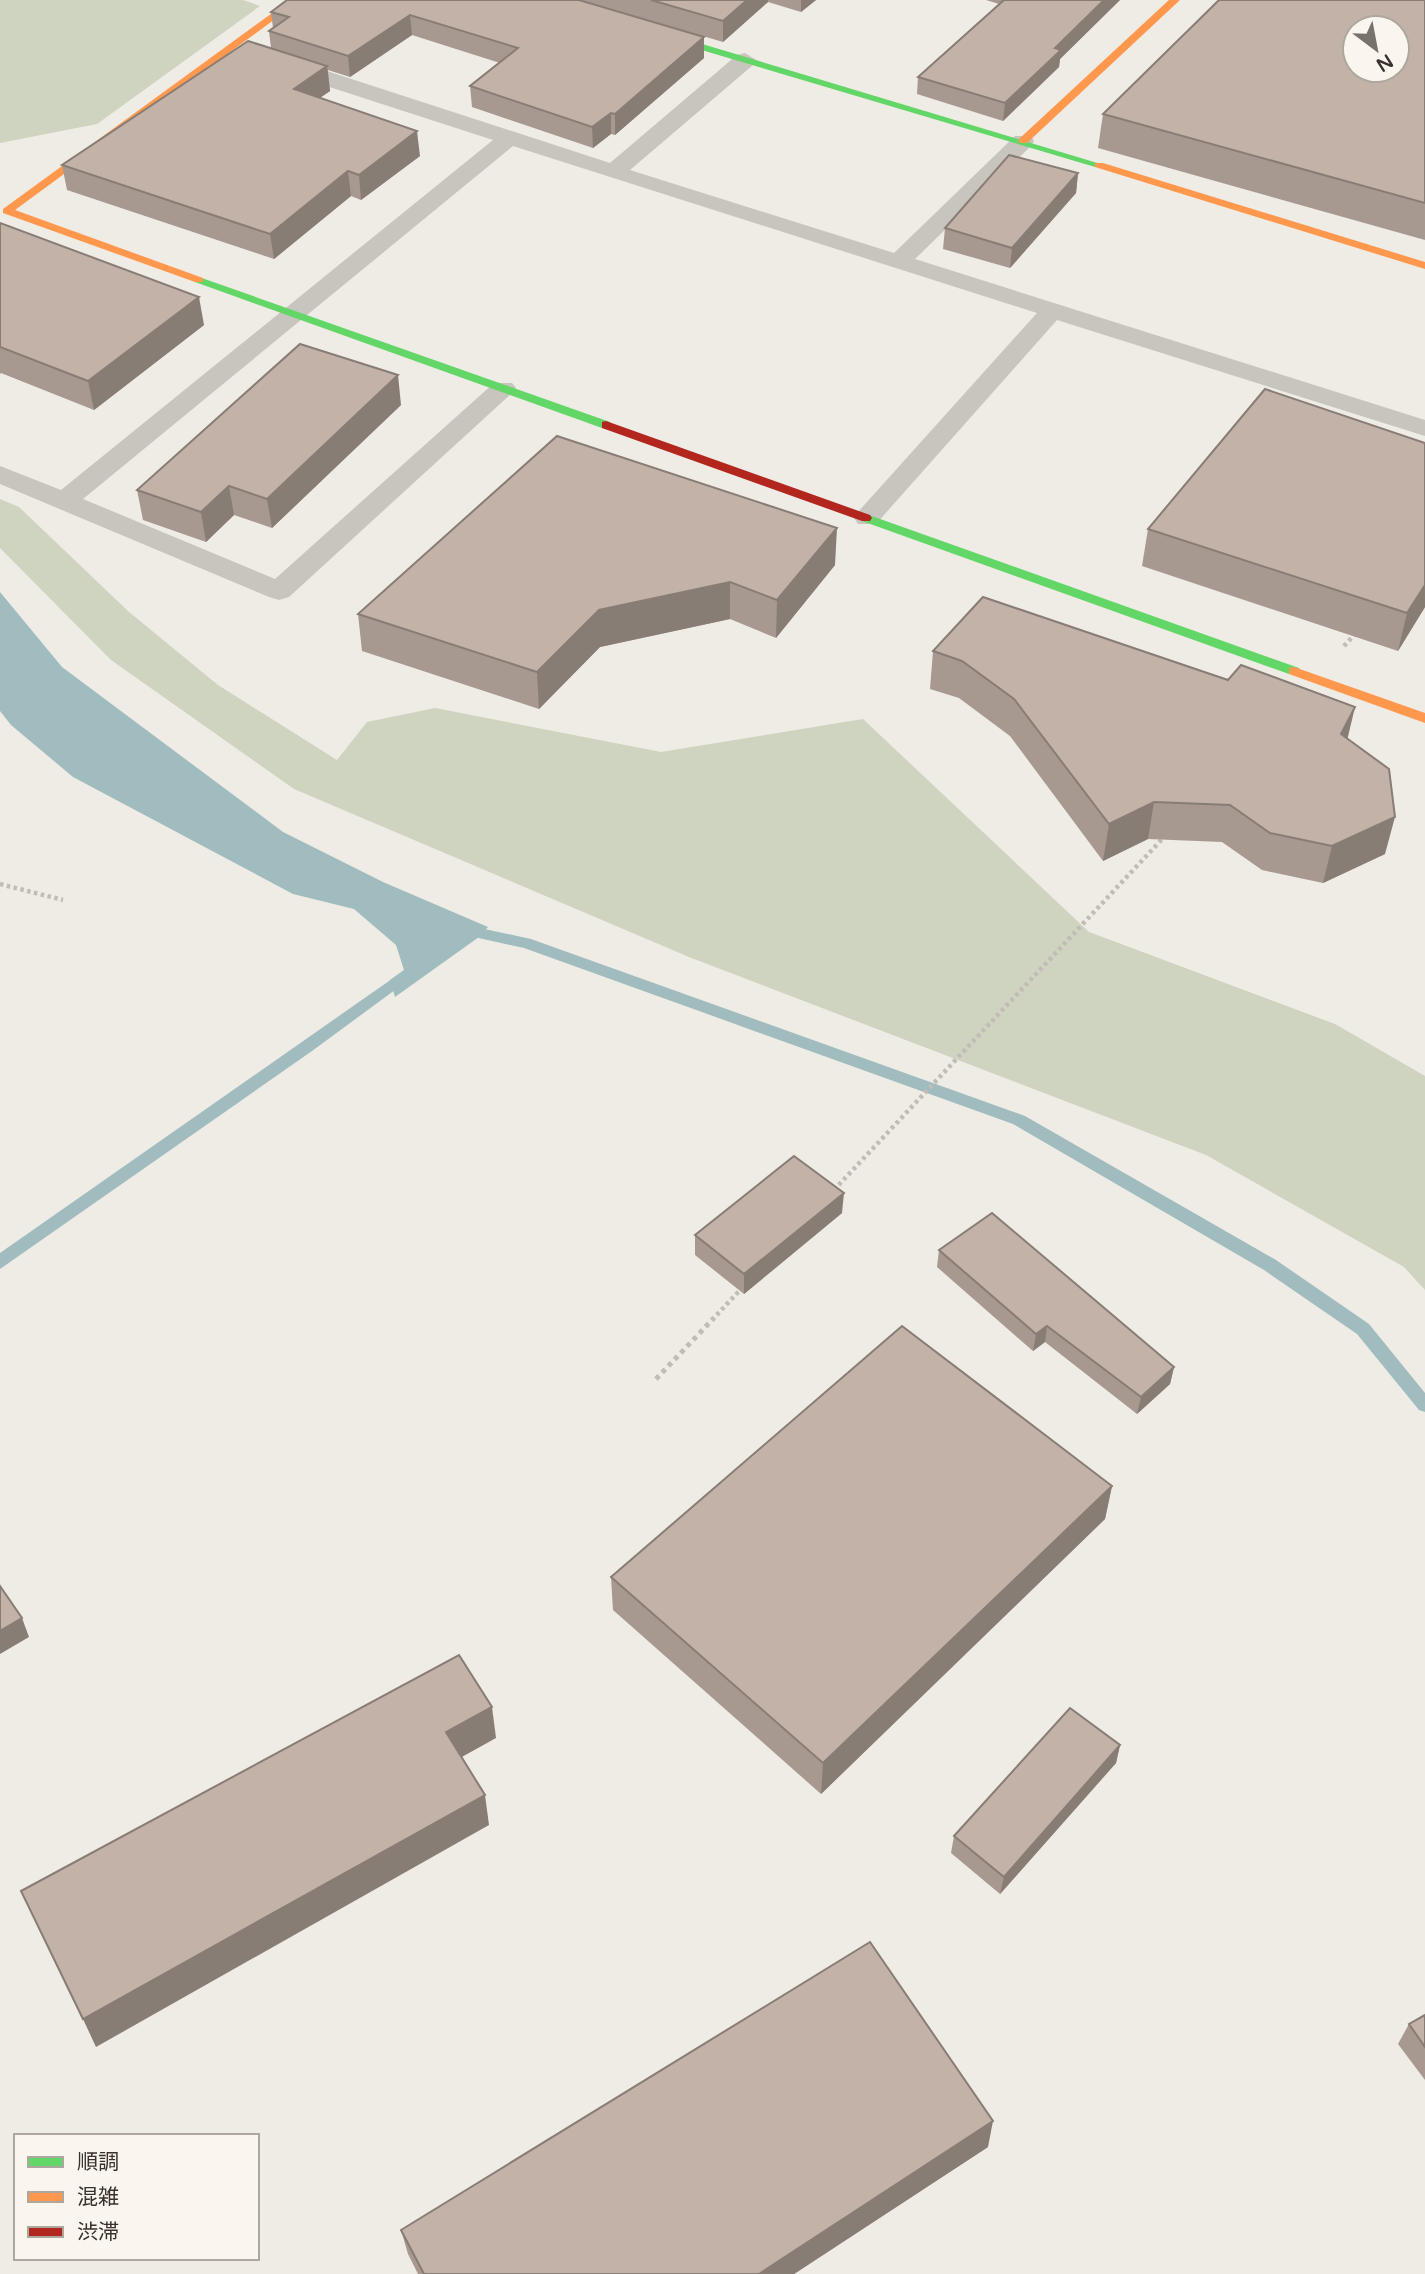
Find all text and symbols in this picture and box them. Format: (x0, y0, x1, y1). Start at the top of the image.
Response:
north arrow (1341, 14, 1411, 84)
text: N (1372, 49, 1397, 76)
legend (14, 2134, 259, 2260)
text: 順調 (77, 2150, 119, 2175)
text: 混雑 (77, 2185, 119, 2210)
text: 渋滞 (77, 2220, 119, 2245)

